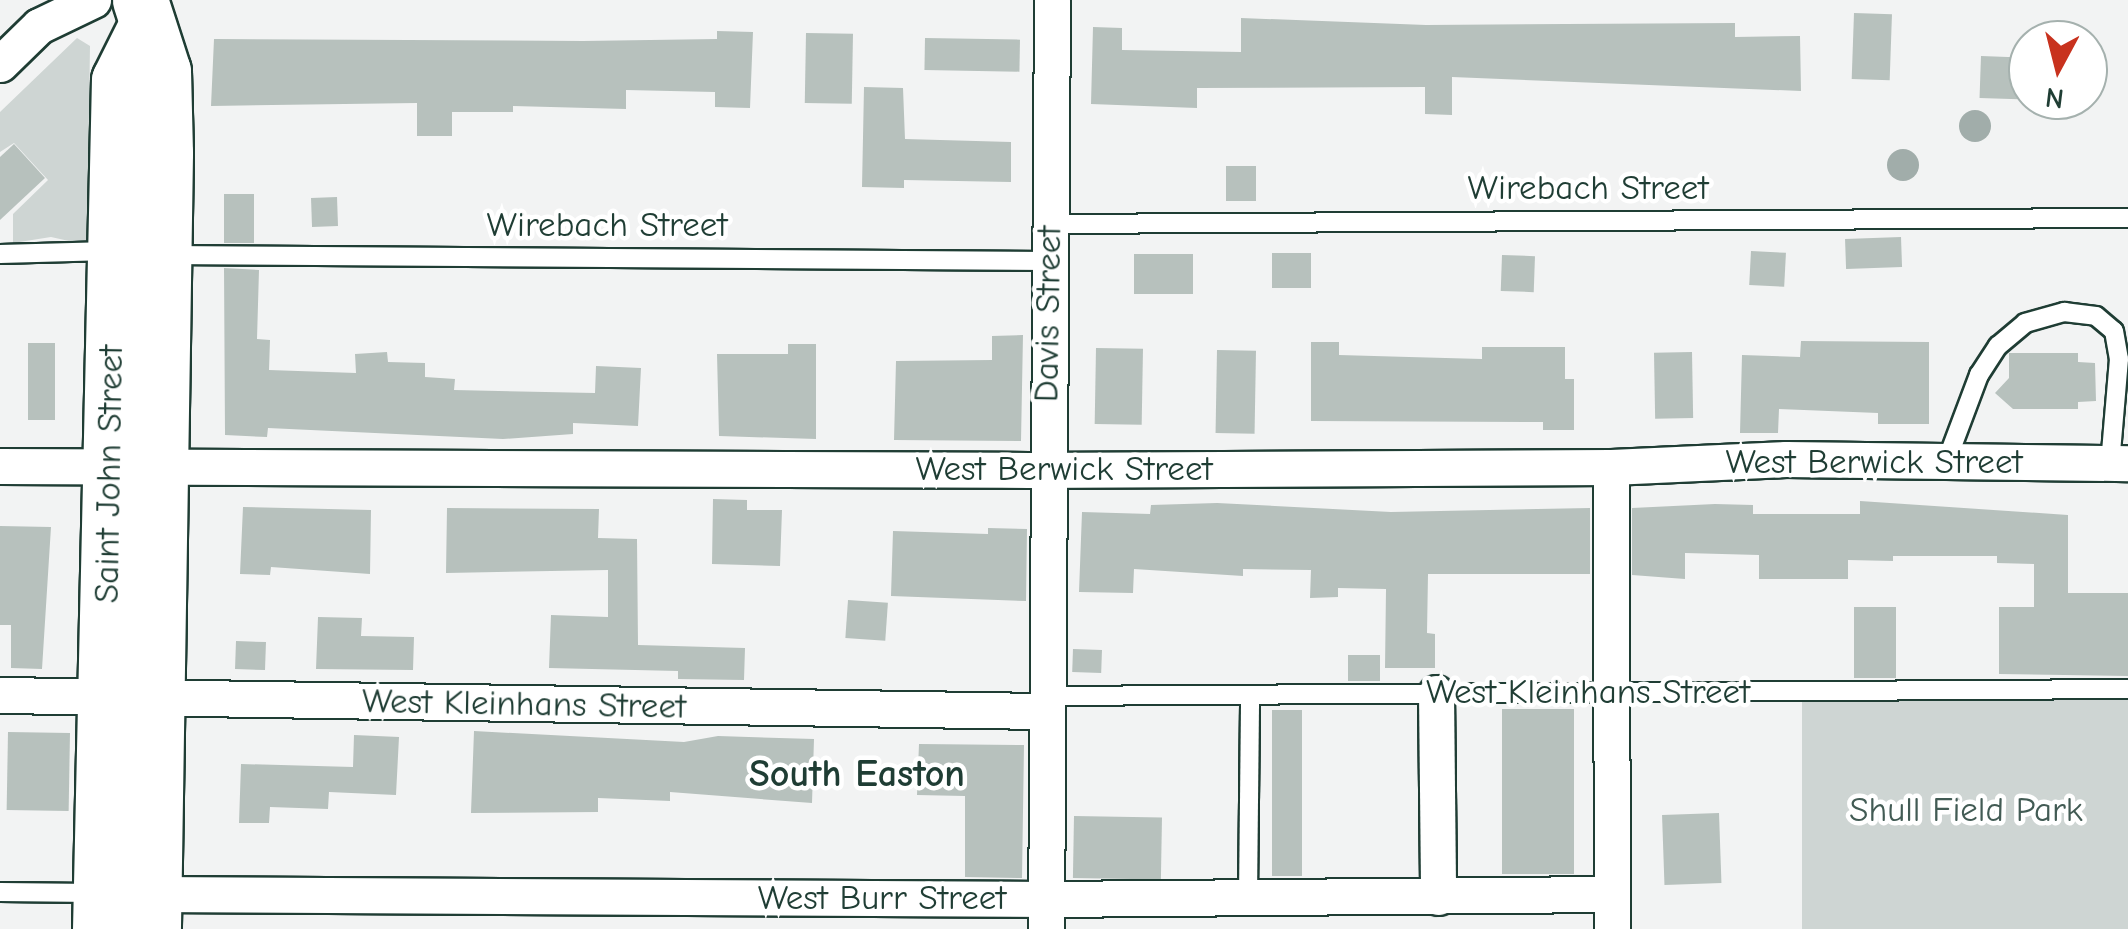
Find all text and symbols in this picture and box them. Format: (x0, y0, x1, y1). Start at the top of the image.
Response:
north arrow (2008, 20, 2108, 120)
text: N (2044, 81, 2066, 115)
street label: Wirebach Street (1468, 167, 1708, 209)
street label: Wirebach Street (487, 204, 727, 246)
street label: Davis Street (1025, 225, 1071, 403)
street label: Saint John Street (86, 344, 132, 604)
street label: West Berwick Street (1726, 441, 2022, 483)
street label: West Berwick Street (916, 448, 1212, 490)
street label: West Kleinhans Street (1426, 671, 1750, 713)
street label: West Kleinhans Street (362, 680, 686, 728)
district label: South Easton (749, 752, 965, 798)
park label: Shull Field Park (1849, 789, 2083, 831)
street label: West Burr Street (758, 877, 1006, 919)

